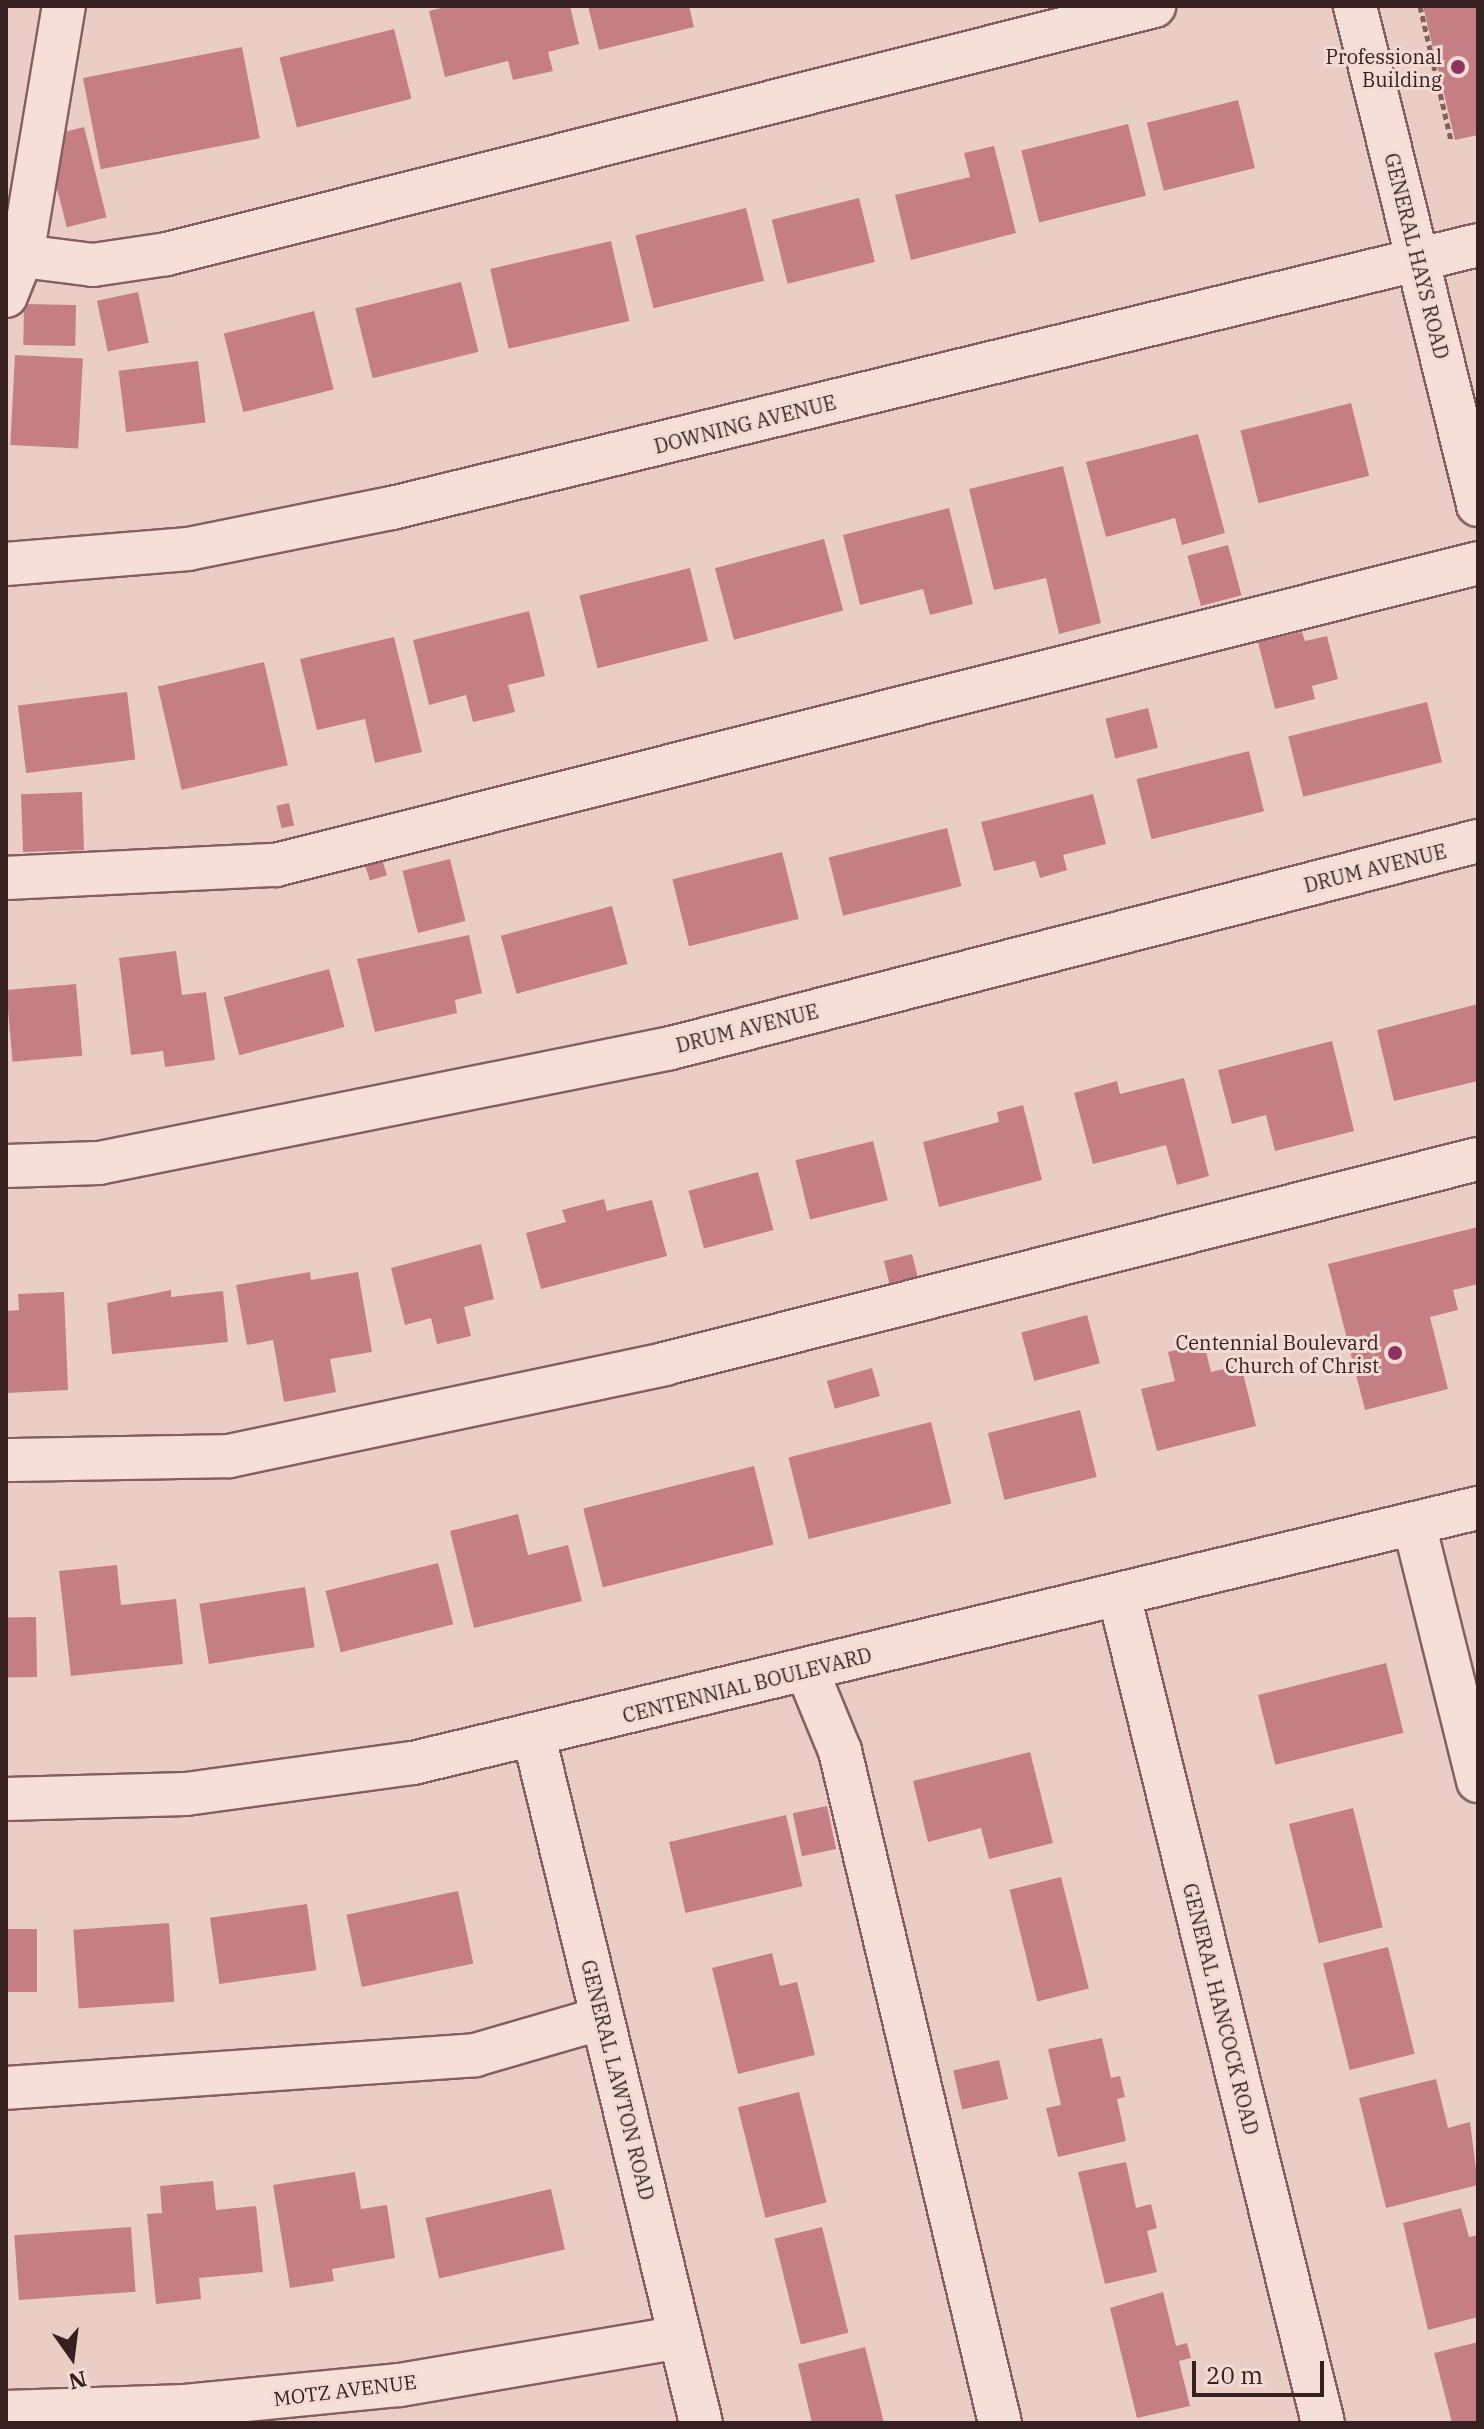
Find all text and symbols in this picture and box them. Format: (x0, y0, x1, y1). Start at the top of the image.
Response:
place label: Professional Building (1326, 44, 1442, 91)
marker: Professional Building (1449, 58, 1467, 76)
street label: GENERAL HAYS ROAD (1380, 151, 1454, 361)
street label: DOWNING AVENUE (652, 390, 838, 458)
street label: DRUM AVENUE (1301, 839, 1449, 897)
street label: DRUM AVENUE (673, 999, 821, 1057)
place label: Centennial Boulevard Church of Christ (1175, 1330, 1379, 1377)
marker: Centennial Boulevard Church of Christ (1386, 1344, 1404, 1362)
street label: CENTENNIAL BOULEVARD (620, 1642, 874, 1728)
street label: GENERAL HANCOCK ROAD (1178, 1881, 1264, 2137)
street label: GENERAL LAWTON ROAD (577, 1957, 659, 2203)
north arrow (32, 2317, 112, 2397)
scale bar (1196, 2345, 1328, 2395)
text: 20 m (1206, 2359, 1263, 2391)
text: N (66, 2365, 90, 2397)
street label: MOTZ AVENUE (272, 2369, 418, 2411)

